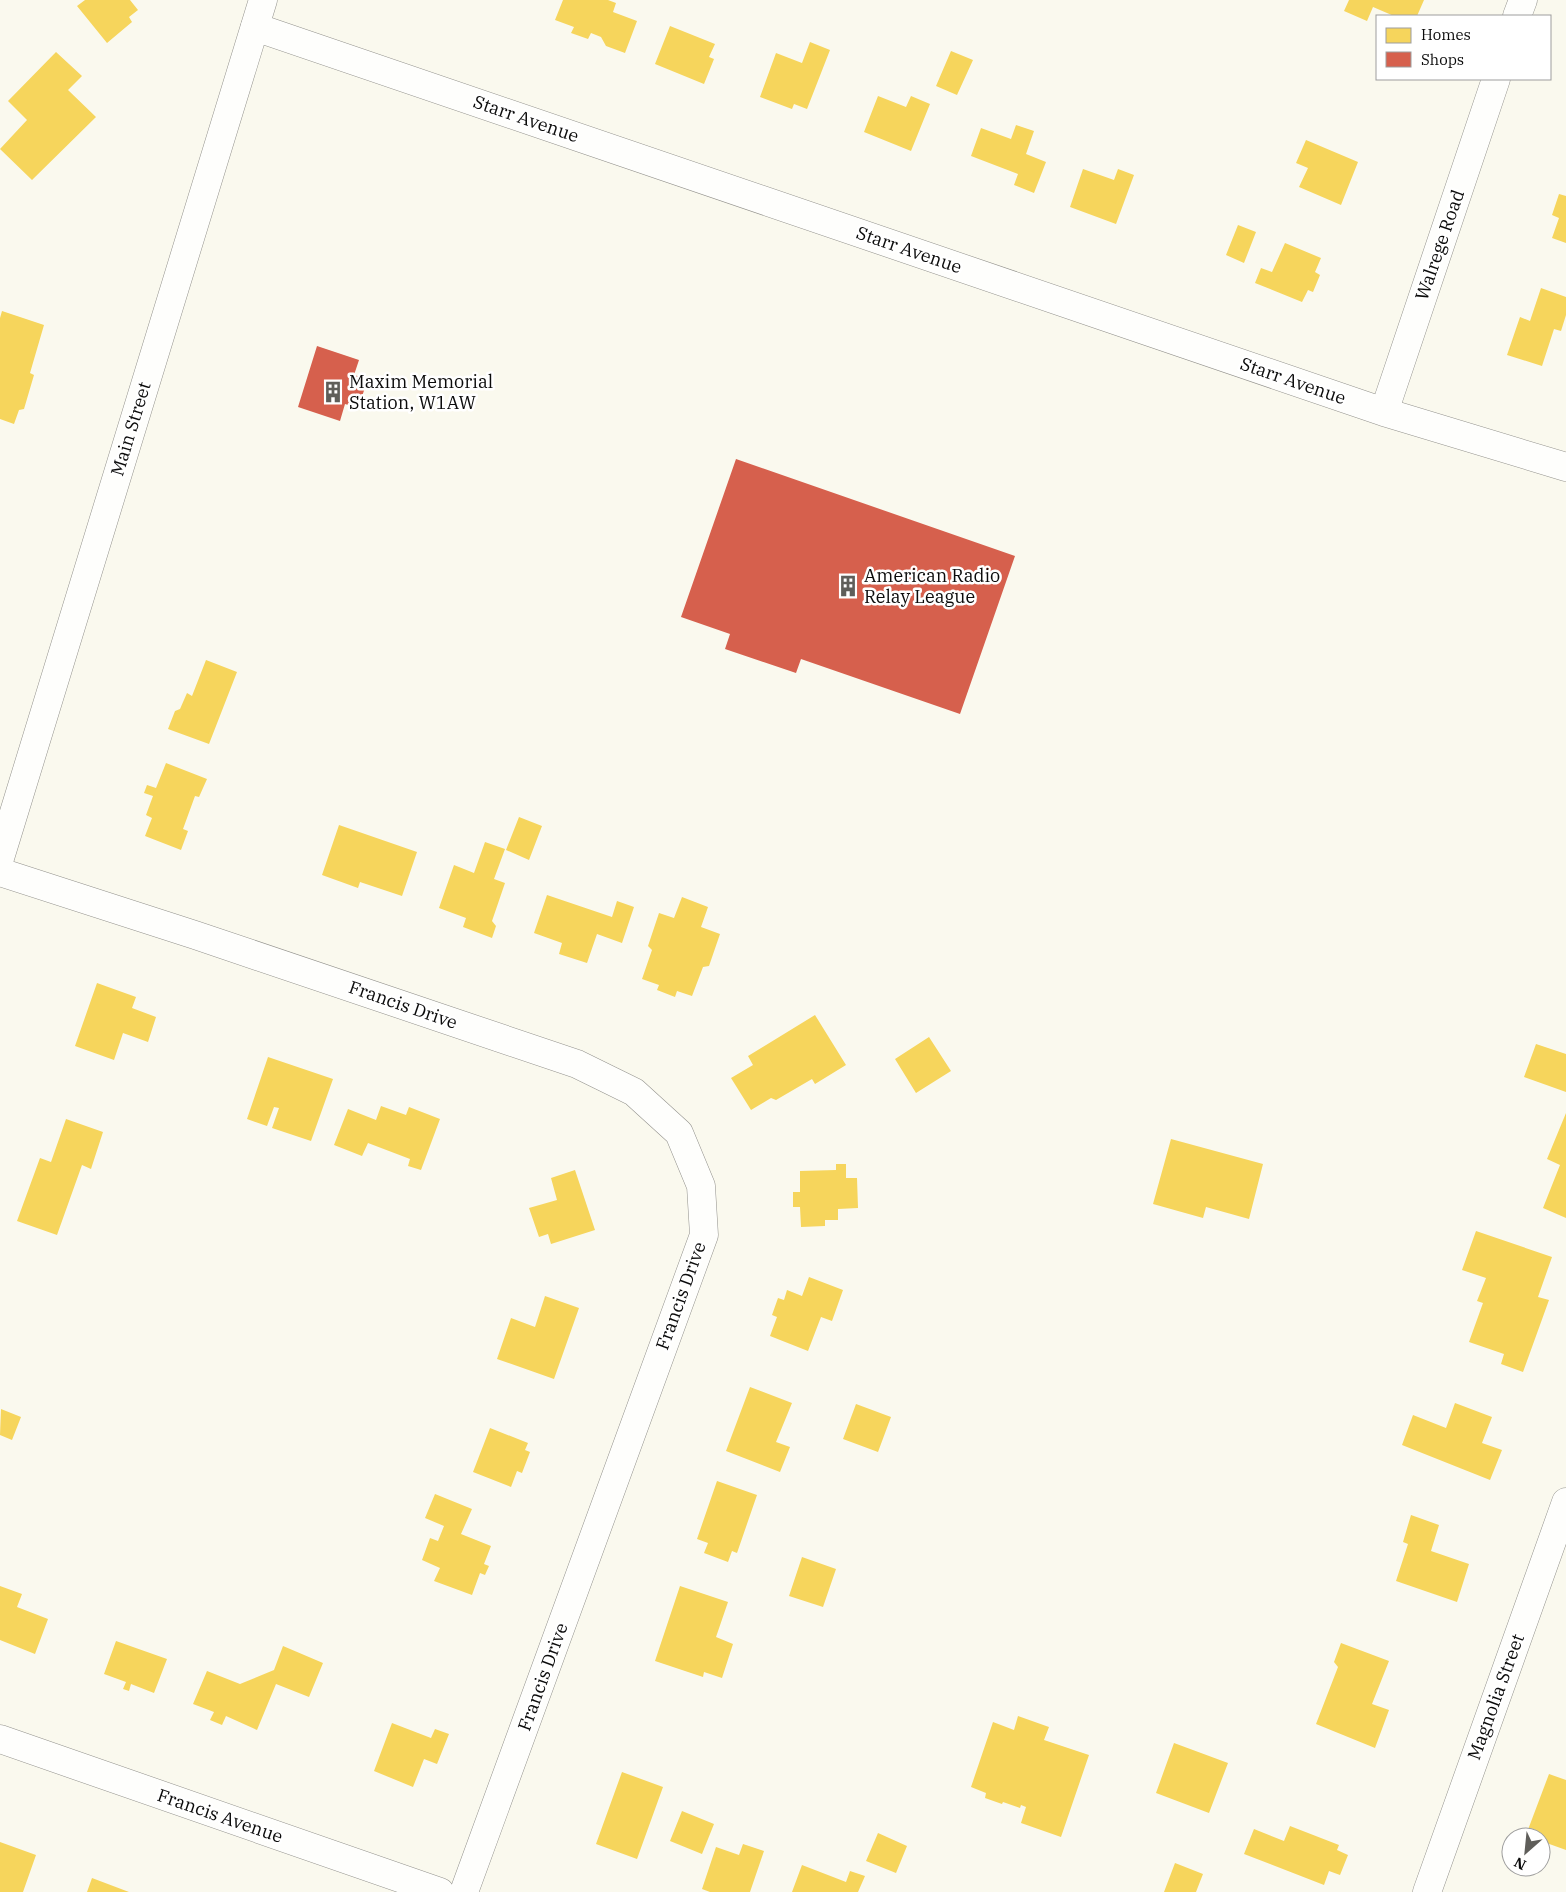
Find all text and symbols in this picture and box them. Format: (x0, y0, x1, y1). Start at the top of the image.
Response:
legend (1376, 15, 1551, 80)
text: Homes (1421, 25, 1471, 44)
text: Shops (1421, 50, 1464, 69)
street label: Starr Avenue (470, 90, 582, 147)
street label: Walrege Road (1410, 186, 1469, 303)
street label: Starr Avenue (853, 221, 965, 278)
street label: Starr Avenue (1237, 352, 1349, 409)
place label: Maxim Memorial Station, W1AW (349, 370, 493, 414)
street label: Main Street (105, 379, 156, 479)
building icon: Maxim Memorial Station, W1AW (320, 379, 346, 405)
place label: American Radio Relay League (864, 564, 1000, 608)
building icon: American Radio Relay League (835, 573, 861, 599)
street label: Francis Drive (346, 975, 461, 1034)
street label: Francis Drive (650, 1239, 711, 1353)
street label: Francis Drive (512, 1620, 573, 1734)
street label: Magnolia Street (1462, 1631, 1529, 1763)
street label: Francis Avenue (154, 1783, 286, 1848)
north arrow (1501, 1827, 1551, 1877)
text: N (1511, 1853, 1529, 1874)

